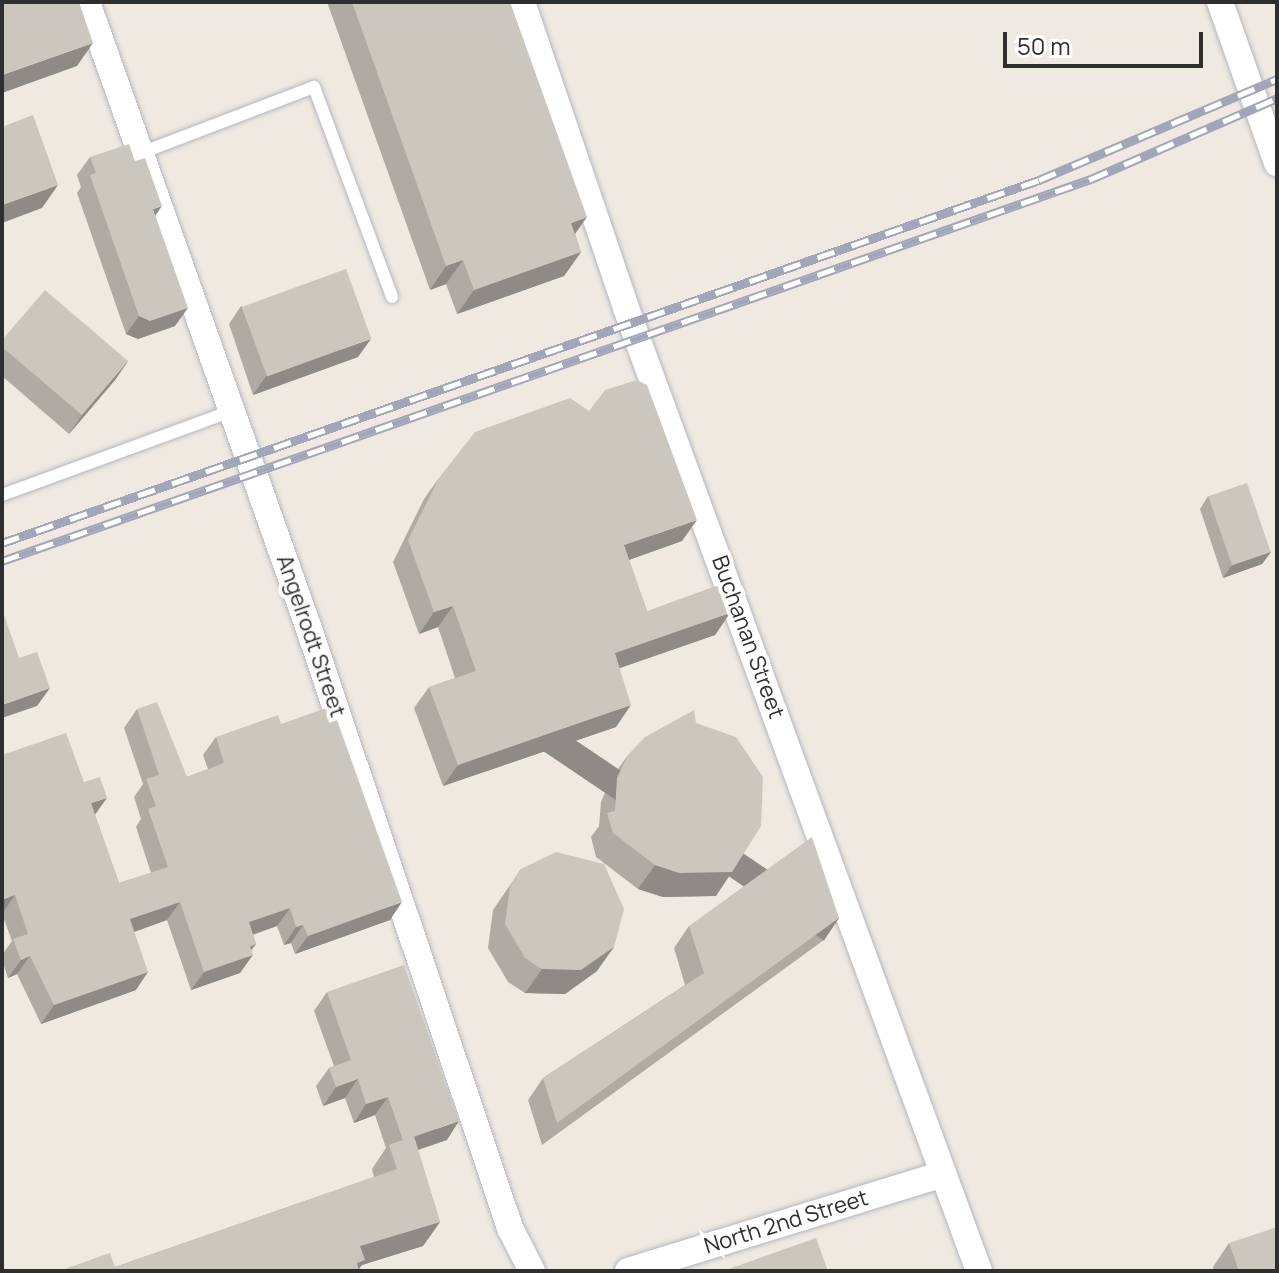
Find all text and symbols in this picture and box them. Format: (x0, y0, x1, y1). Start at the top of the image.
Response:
scale bar (1007, 16, 1207, 66)
text: 50 m (1017, 29, 1071, 62)
street label: Angelrodt Street (271, 552, 351, 720)
street label: Buchanan Street (706, 552, 790, 722)
street label: North 2nd Street (701, 1185, 871, 1259)

